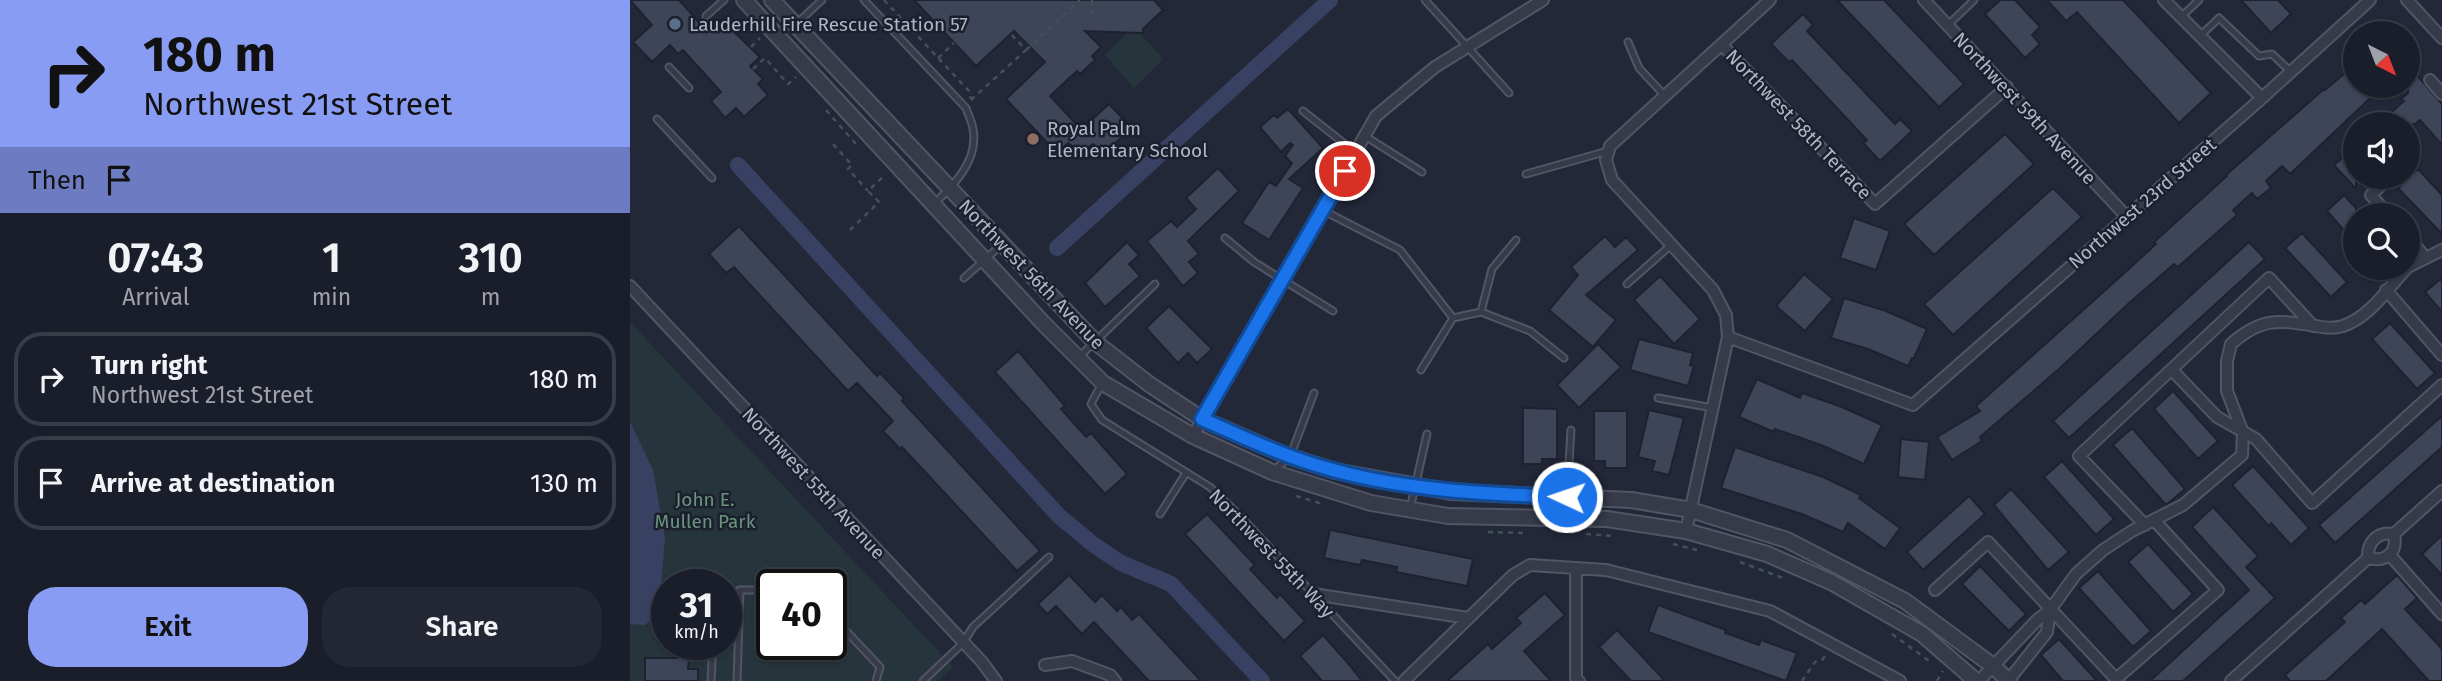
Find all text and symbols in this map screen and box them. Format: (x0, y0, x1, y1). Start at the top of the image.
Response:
place label: Lauderhill Fire Rescue Station 57 (689, 13, 968, 36)
marker: Lauderhill Fire Rescue Station 57 (667, 16, 683, 32)
north arrow (2343, 21, 2420, 98)
map controls (2343, 21, 2420, 280)
text: 180 m (143, 25, 276, 84)
icon: right (28, 28, 119, 119)
street label: Northwest 59th Avenue (1948, 28, 2101, 189)
street label: Northwest 58th Terrace (1721, 45, 1876, 204)
text: Northwest 21st Street (143, 85, 452, 123)
button: sound (2343, 112, 2420, 189)
place label: Royal Palm Elementary School (1047, 117, 1208, 162)
marker: Royal Palm Elementary School (1025, 131, 1041, 147)
street label: Northwest 23rd Street (2064, 133, 2221, 274)
pin (1315, 141, 1375, 201)
icon: arrive (1326, 152, 1364, 190)
icon: arrive (100, 161, 138, 199)
text: Then (28, 165, 86, 196)
street label: Northwest 56th Avenue (954, 194, 1109, 354)
button: search (2343, 203, 2420, 280)
text: 07:43 (107, 233, 204, 283)
text: 1 (322, 233, 341, 283)
text: 310 (459, 233, 523, 283)
text: Arrival (122, 283, 190, 311)
text: min (312, 283, 351, 311)
text: m (481, 283, 501, 311)
text: Turn right (91, 350, 208, 381)
icon: right (32, 360, 70, 398)
text: 180 m (529, 364, 598, 395)
text: Northwest 21st Street (91, 381, 313, 409)
street label: Northwest 55th Avenue (737, 403, 890, 564)
position arrow (1530, 460, 1604, 534)
icon: arrive (32, 464, 70, 502)
text: Arrive at destination (91, 468, 335, 499)
text: 130 m (530, 468, 598, 499)
street label: Northwest 55th Way (1204, 484, 1340, 623)
park label: John E. Mullen Park (655, 488, 756, 533)
speed limit sign: 40 (756, 569, 847, 660)
text: 31 (680, 584, 713, 626)
button: Exit (28, 587, 308, 667)
button: Share (322, 587, 602, 667)
text: km/h (674, 621, 719, 643)

